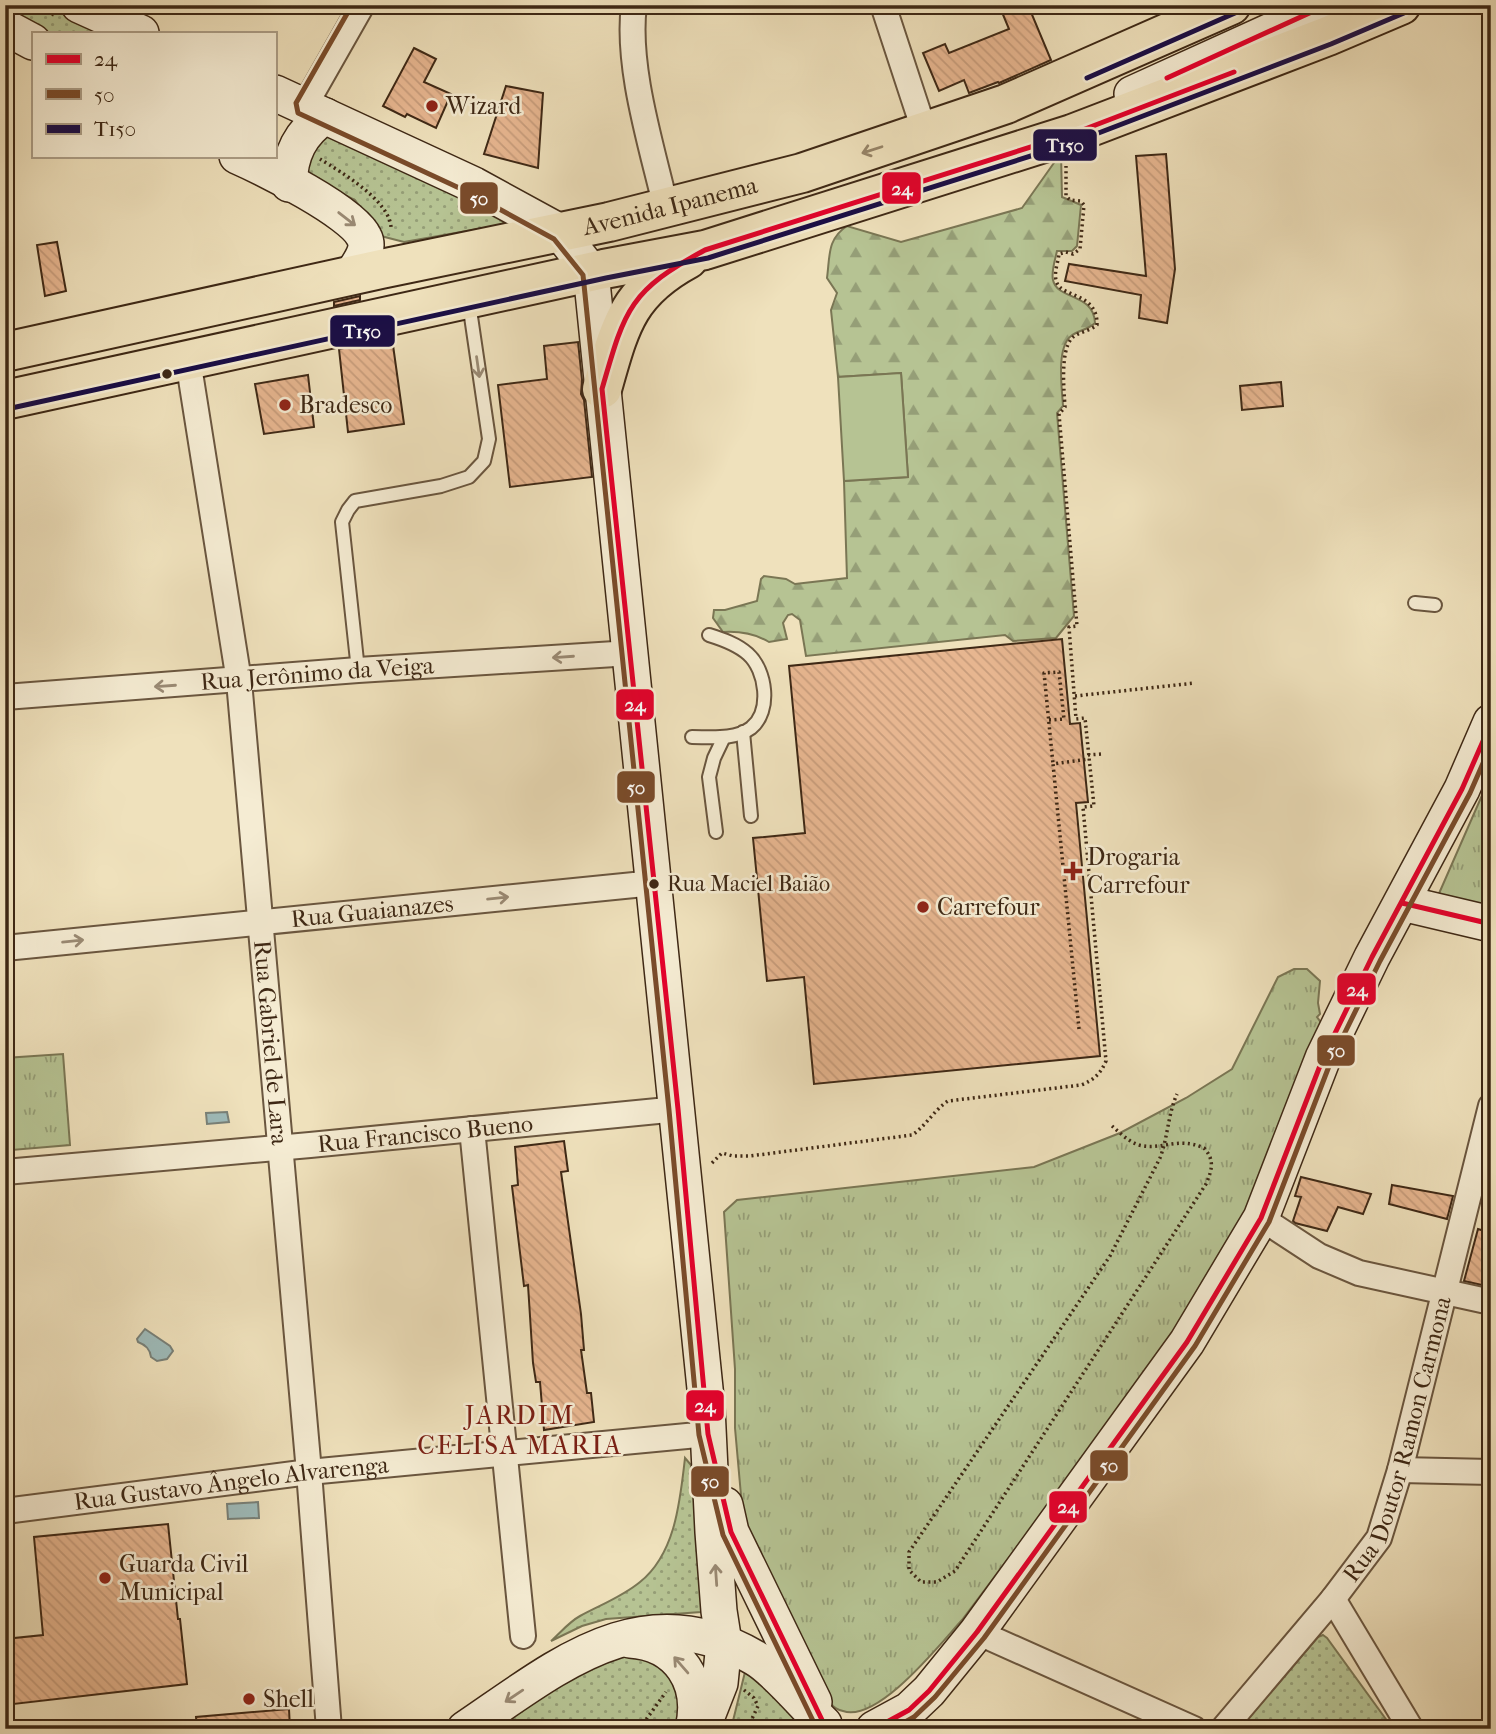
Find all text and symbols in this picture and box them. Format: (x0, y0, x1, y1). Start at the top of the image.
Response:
legend (32, 32, 276, 158)
text: 24 (94, 47, 118, 71)
text: 50 (94, 83, 115, 107)
place label: Wizard (445, 92, 522, 120)
marker: Wizard (424, 98, 440, 114)
text: T150 (94, 117, 136, 141)
line badge: T150 (1032, 128, 1098, 162)
text: T150 (1045, 135, 1084, 157)
one-way arrow (862, 145, 884, 157)
street label: Avenida Ipanema (579, 171, 761, 241)
line badge: 24 (881, 171, 922, 205)
text: 24 (892, 178, 913, 200)
line badge: 50 (459, 181, 499, 215)
text: 50 (470, 188, 488, 210)
one-way arrow (337, 212, 355, 227)
line badge: T150 (329, 314, 396, 348)
text: T150 (342, 321, 381, 343)
one-way arrow (472, 355, 485, 378)
unlabelled marker (160, 367, 174, 381)
place label: Bradesco (299, 391, 392, 419)
marker: Bradesco (277, 397, 293, 413)
street label: Rua Jerônimo da Veiga (199, 651, 436, 696)
one-way arrow (552, 651, 574, 664)
one-way arrow (154, 680, 176, 693)
line badge: 24 (615, 688, 655, 721)
text: 24 (625, 694, 646, 716)
line badge: 50 (616, 770, 656, 804)
text: 50 (627, 777, 645, 799)
place label: Drogaria Carrefour (1087, 843, 1190, 899)
marker: Drogaria Carrefour (1065, 863, 1081, 879)
place label: Rua Maciel Baião (667, 871, 830, 897)
marker: Rua Maciel Baião (647, 877, 661, 891)
street label: Rua Guaianazes (290, 889, 455, 933)
one-way arrow (486, 892, 509, 905)
place label: Carrefour (937, 893, 1040, 921)
marker: Carrefour (915, 899, 931, 915)
one-way arrow (61, 935, 84, 948)
street label: Rua Gabriel de Lara (248, 939, 294, 1147)
line badge: 24 (1336, 972, 1377, 1006)
text: 24 (1347, 979, 1368, 1001)
line badge: 50 (1316, 1034, 1356, 1067)
text: 50 (1327, 1040, 1345, 1062)
street label: Rua Francisco Bueno (316, 1109, 534, 1158)
street label: Rua Doutor Ramon Carmona (1337, 1292, 1457, 1587)
line badge: 24 (685, 1389, 725, 1422)
text: 24 (695, 1395, 716, 1417)
district label: JARDIM CELISA MARIA (417, 1400, 623, 1461)
line badge: 50 (1089, 1449, 1129, 1482)
street label: Rua Gustavo Ângelo Alvarenga (72, 1450, 391, 1516)
text: 50 (1100, 1455, 1118, 1477)
line badge: 50 (690, 1465, 730, 1498)
text: 50 (701, 1471, 719, 1493)
line badge: 24 (1048, 1490, 1088, 1524)
text: 24 (1058, 1496, 1079, 1518)
place label: Guarda Civil Municipal (119, 1550, 249, 1606)
one-way arrow (709, 1564, 722, 1587)
marker: Guarda Civil Municipal (97, 1570, 113, 1586)
one-way arrow (673, 1656, 689, 1674)
place label: Shell (263, 1685, 314, 1713)
one-way arrow (505, 1689, 524, 1703)
marker: Shell (241, 1691, 257, 1707)

